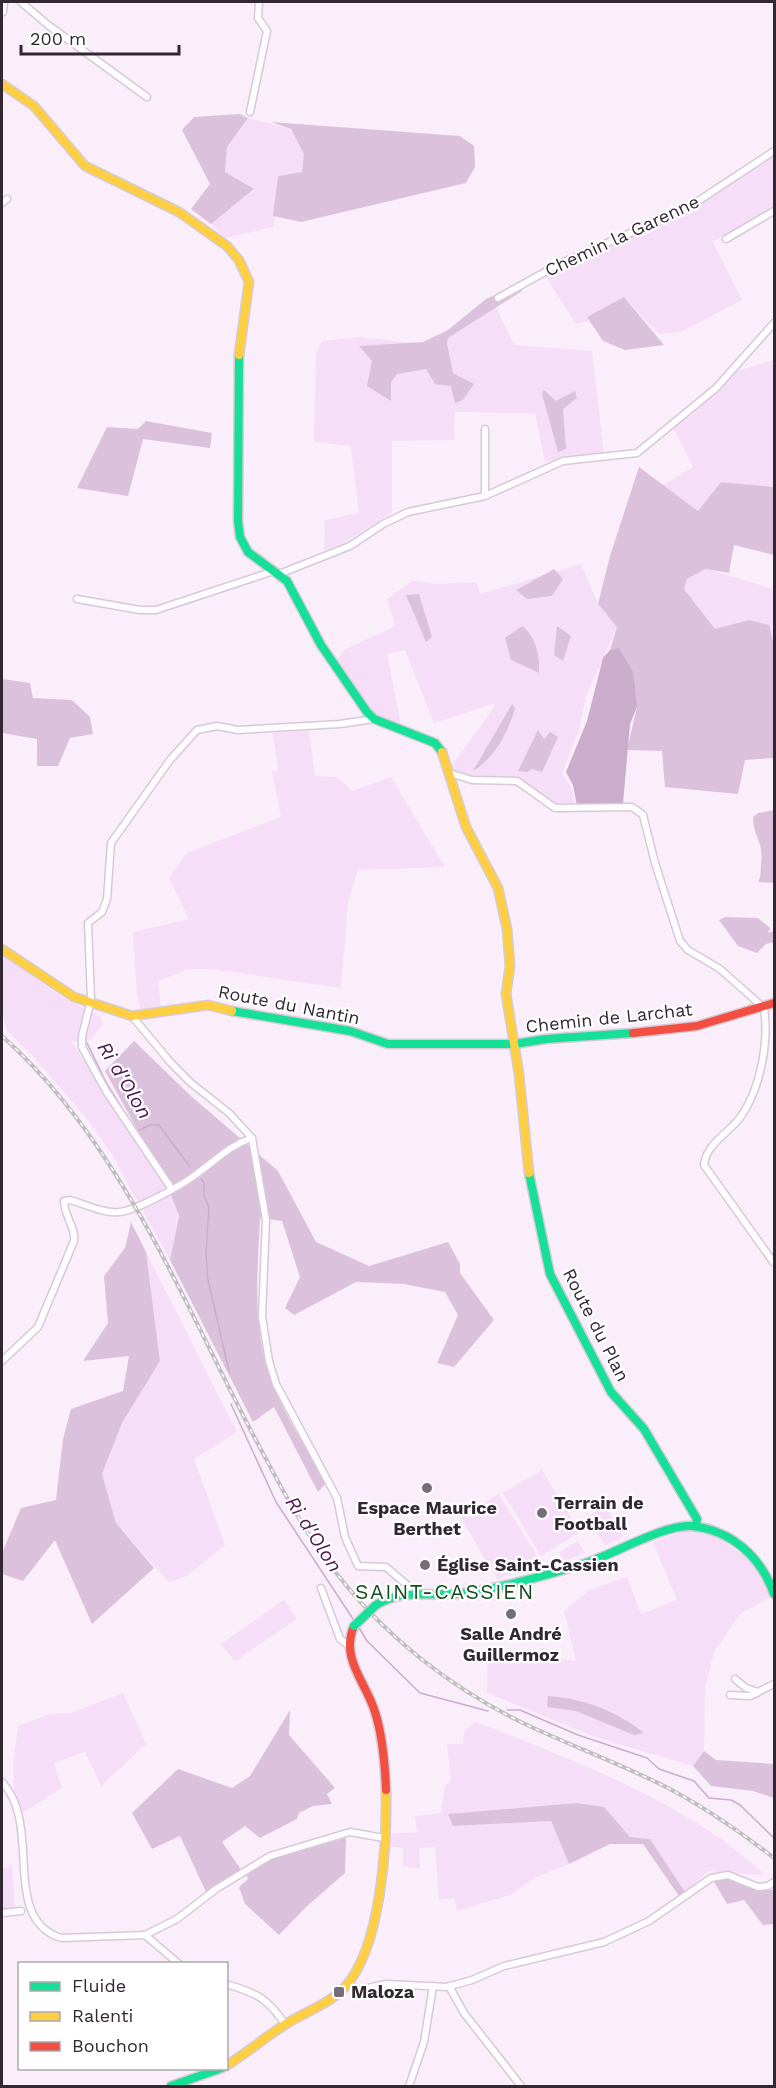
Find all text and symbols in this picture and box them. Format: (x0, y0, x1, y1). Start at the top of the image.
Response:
scale bar (21, 18, 178, 56)
text: 200 m (30, 28, 86, 49)
street label: Chemin la Garenne (541, 191, 702, 281)
street label: Route du Nantin (216, 980, 362, 1029)
street label: Chemin de Larchat (525, 998, 694, 1037)
water label: Ri d'Olon (93, 1037, 157, 1123)
street label: Route du Plan (559, 1265, 634, 1385)
marker: Espace Maurice Berthet (420, 1481, 434, 1495)
water label: Ri d'Olon (280, 1491, 348, 1577)
place label: Terrain de Football (554, 1492, 644, 1534)
place label: Espace Maurice Berthet (357, 1497, 497, 1539)
marker: Terrain de Football (535, 1506, 549, 1520)
place label: Église Saint-Cassien (437, 1554, 619, 1575)
marker: Église Saint-Cassien (418, 1558, 432, 1572)
district label: SAINT-CASSIEN (355, 1579, 535, 1604)
marker: Salle André Guillermoz (504, 1607, 518, 1621)
place label: Salle André Guillermoz (460, 1623, 562, 1665)
legend (18, 1962, 228, 2070)
text: Fluide (72, 1975, 126, 1996)
place label: Maloza (351, 1981, 415, 2002)
marker: Maloza (332, 1985, 346, 1999)
text: Ralenti (72, 2005, 133, 2026)
text: Bouchon (72, 2035, 149, 2056)

